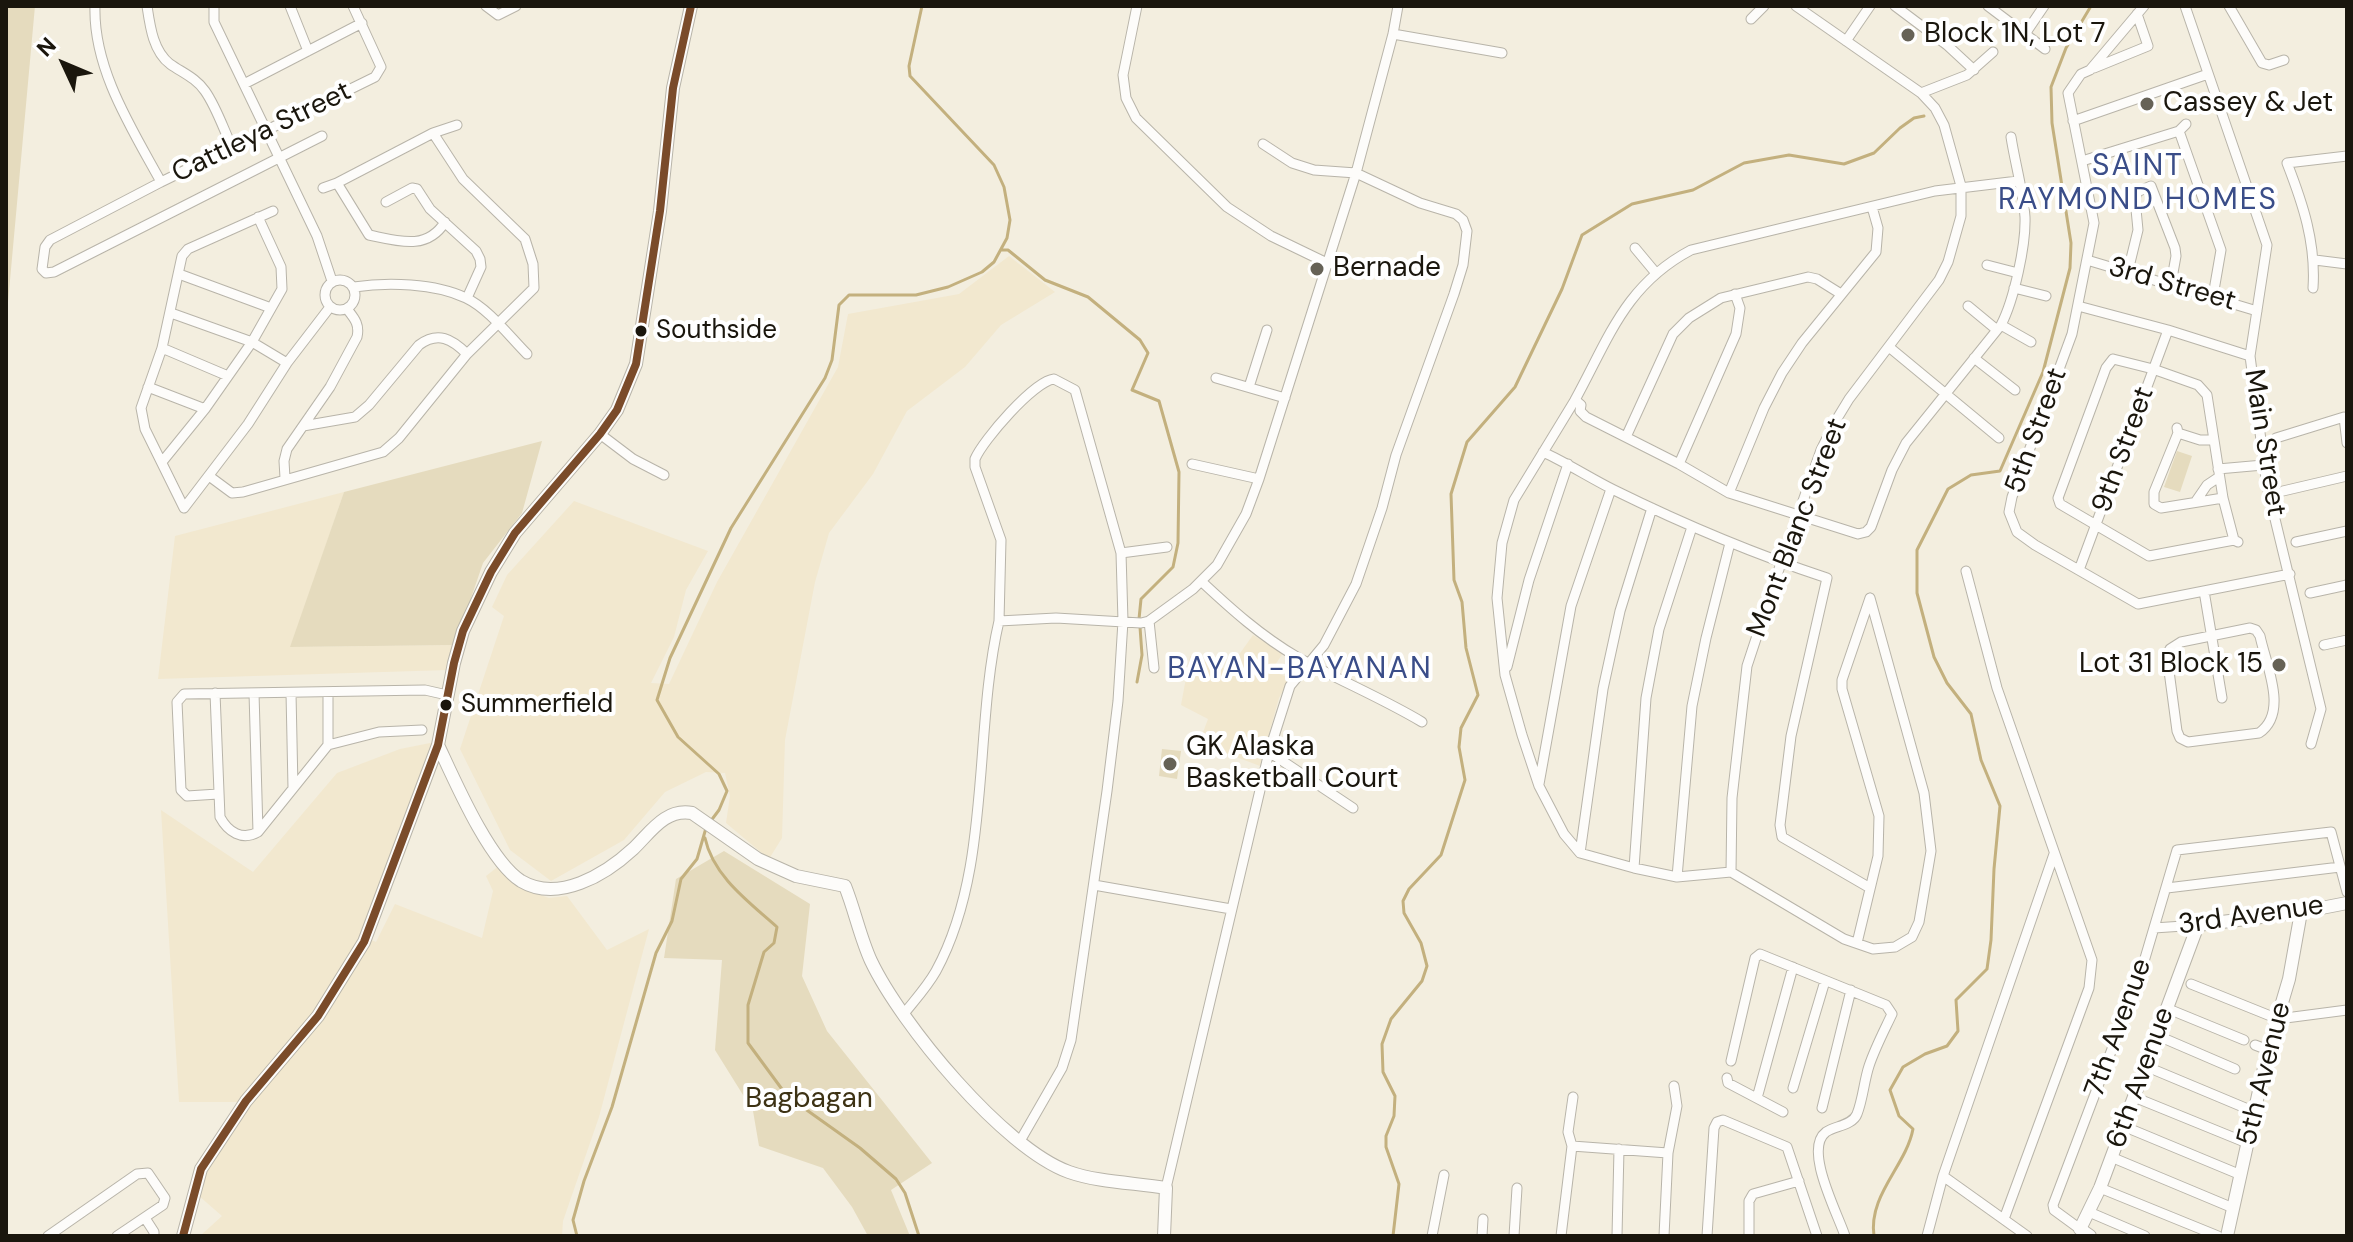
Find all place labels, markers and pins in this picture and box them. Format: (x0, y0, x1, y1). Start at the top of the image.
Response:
place label: Block 1N, Lot 7 (1924, 18, 2106, 52)
marker: Block 1N, Lot 7 (1899, 26, 1917, 44)
place label: Cassey & Jet (2163, 87, 2333, 121)
marker: Cassey & Jet (2138, 95, 2156, 113)
place label: Bernade (1333, 252, 1441, 286)
marker: Bernade (1308, 260, 1326, 278)
place label: Southside (656, 315, 777, 347)
marker: Southside (633, 323, 649, 339)
place label: Lot 31 Block 15 (2079, 648, 2263, 682)
marker: Lot 31 Block 15 (2270, 656, 2288, 674)
place label: Summerfield (461, 689, 613, 721)
marker: Summerfield (438, 697, 454, 713)
place label: GK Alaska Basketball Court (1186, 731, 1398, 797)
marker: GK Alaska Basketball Court (1161, 755, 1179, 773)

